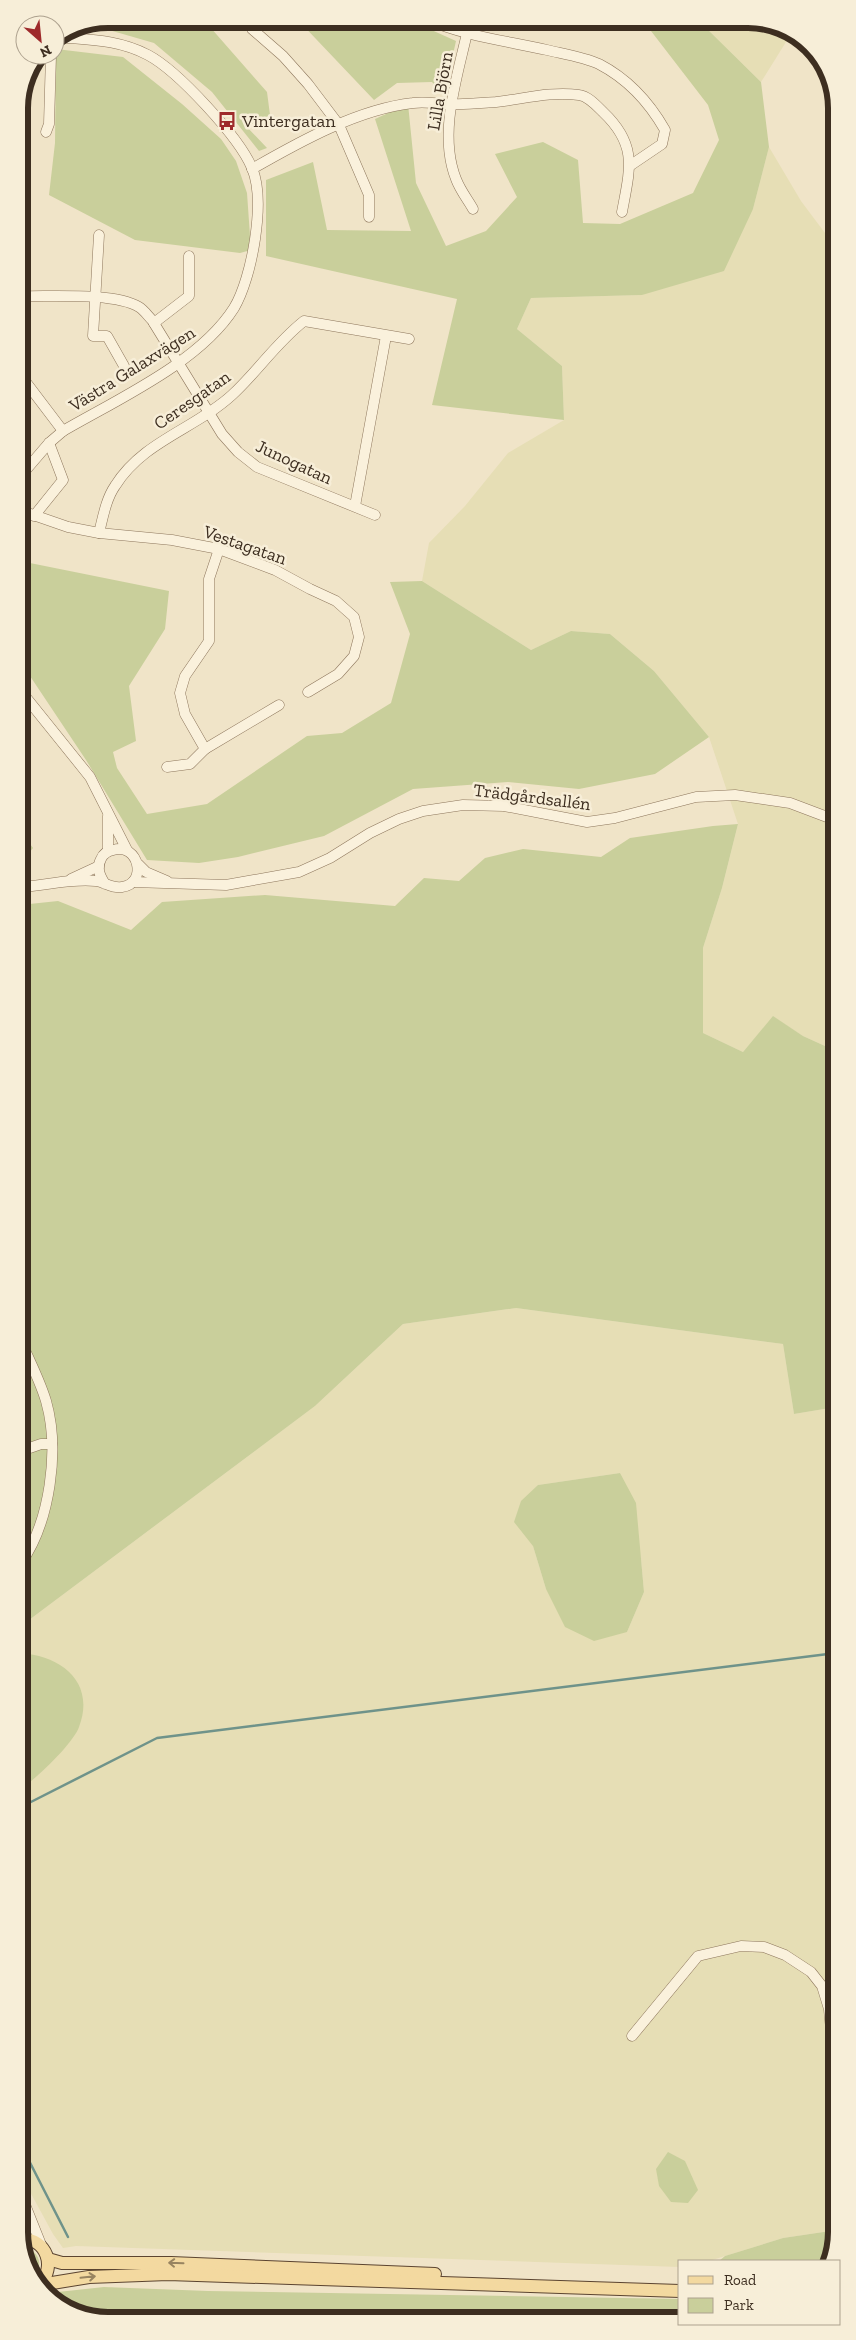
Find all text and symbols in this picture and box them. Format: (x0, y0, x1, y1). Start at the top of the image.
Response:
north arrow (15, 15, 65, 65)
text: N (37, 41, 54, 61)
street label: Lilla Björn (422, 49, 458, 132)
bus stop icon: Vintergatan (216, 110, 238, 132)
place label: Vintergatan (241, 110, 336, 132)
street label: Västra Galaxvägen (64, 321, 200, 417)
street label: Ceresgatan (150, 365, 235, 434)
street label: Junogatan (252, 435, 336, 490)
street label: Vestagatan (200, 520, 290, 570)
street label: Trädgårdsallén (472, 779, 593, 815)
one-way arrow (169, 2259, 185, 2268)
legend (678, 2260, 841, 2325)
text: Road (724, 2271, 757, 2289)
one-way arrow (80, 2272, 96, 2282)
text: Park (724, 2296, 754, 2314)

